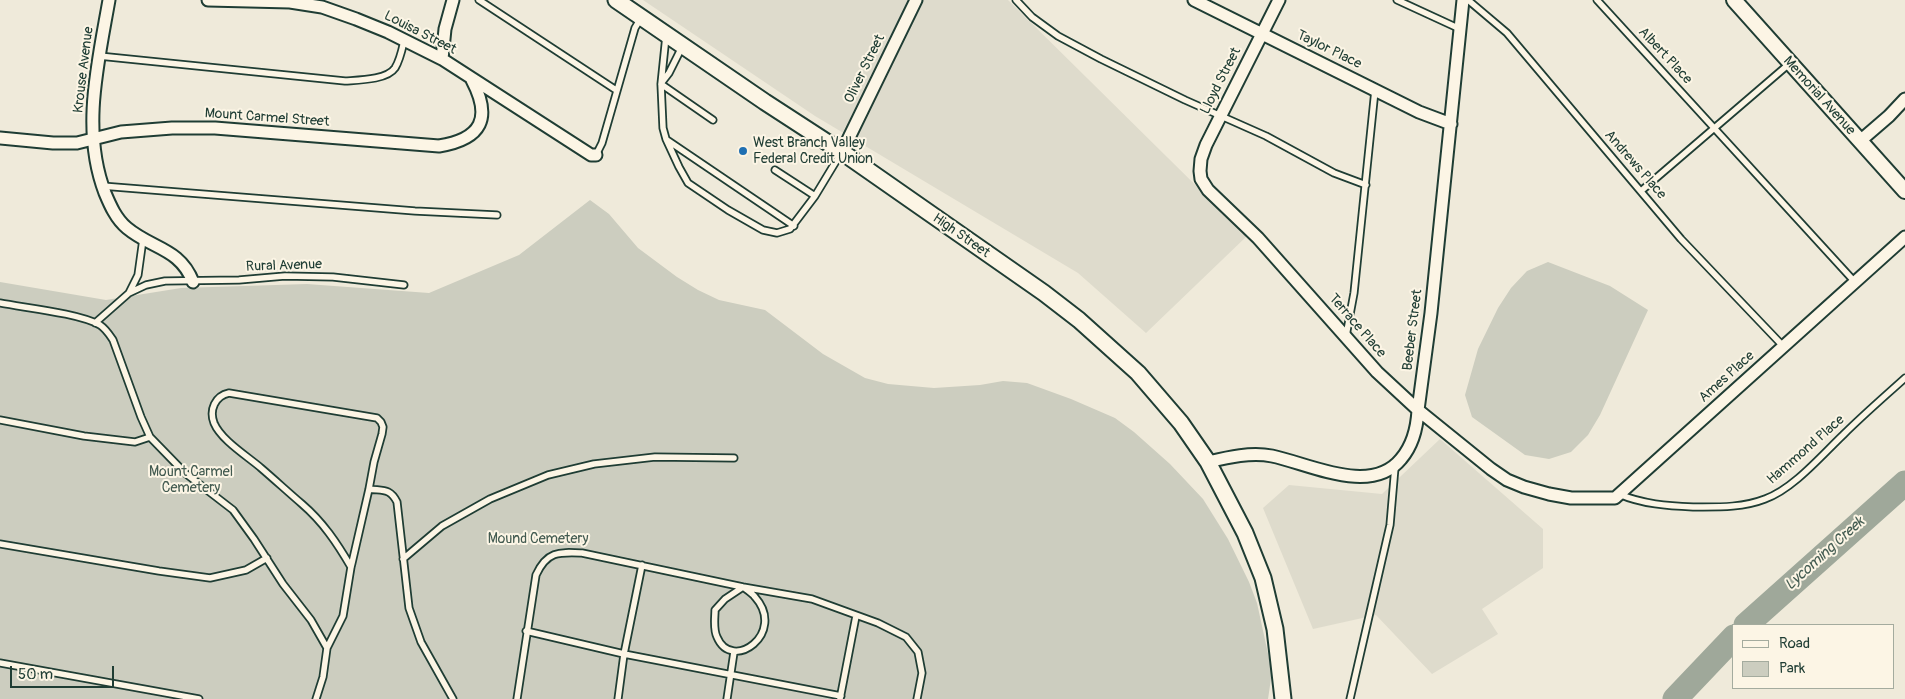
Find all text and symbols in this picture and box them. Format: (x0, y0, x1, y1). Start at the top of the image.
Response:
street label: Louisa Street (381, 8, 459, 58)
street label: Albert Place (1634, 24, 1696, 88)
street label: Krouse Avenue (70, 26, 98, 114)
street label: Taylor Place (1294, 27, 1364, 73)
street label: Oliver Street (841, 32, 889, 106)
street label: Lloyd Street (1197, 45, 1245, 117)
street label: Memorial Avenue (1779, 53, 1859, 139)
street label: Mount Carmel Street (204, 105, 330, 131)
street label: Andrews Place (1601, 127, 1669, 203)
place label: West Branch Valley Federal Credit Union (753, 135, 873, 168)
marker: West Branch Valley Federal Credit Union (737, 145, 749, 157)
street label: High Street (929, 210, 993, 262)
street label: Rural Avenue (246, 256, 322, 276)
street label: Beeber Street (1400, 289, 1426, 371)
street label: Terrace Place (1325, 291, 1389, 361)
street label: Ames Place (1696, 348, 1758, 406)
street label: Hammond Place (1764, 412, 1848, 488)
park label: Mount Carmel Cemetery (149, 464, 233, 497)
water label: Lycoming Creek (1782, 514, 1868, 594)
park label: Mound Cemetery (488, 531, 588, 547)
legend (1732, 624, 1895, 689)
text: Road (1779, 634, 1810, 653)
scale bar (12, 656, 116, 688)
text: Park (1779, 659, 1805, 678)
text: 50 m (18, 665, 53, 684)

